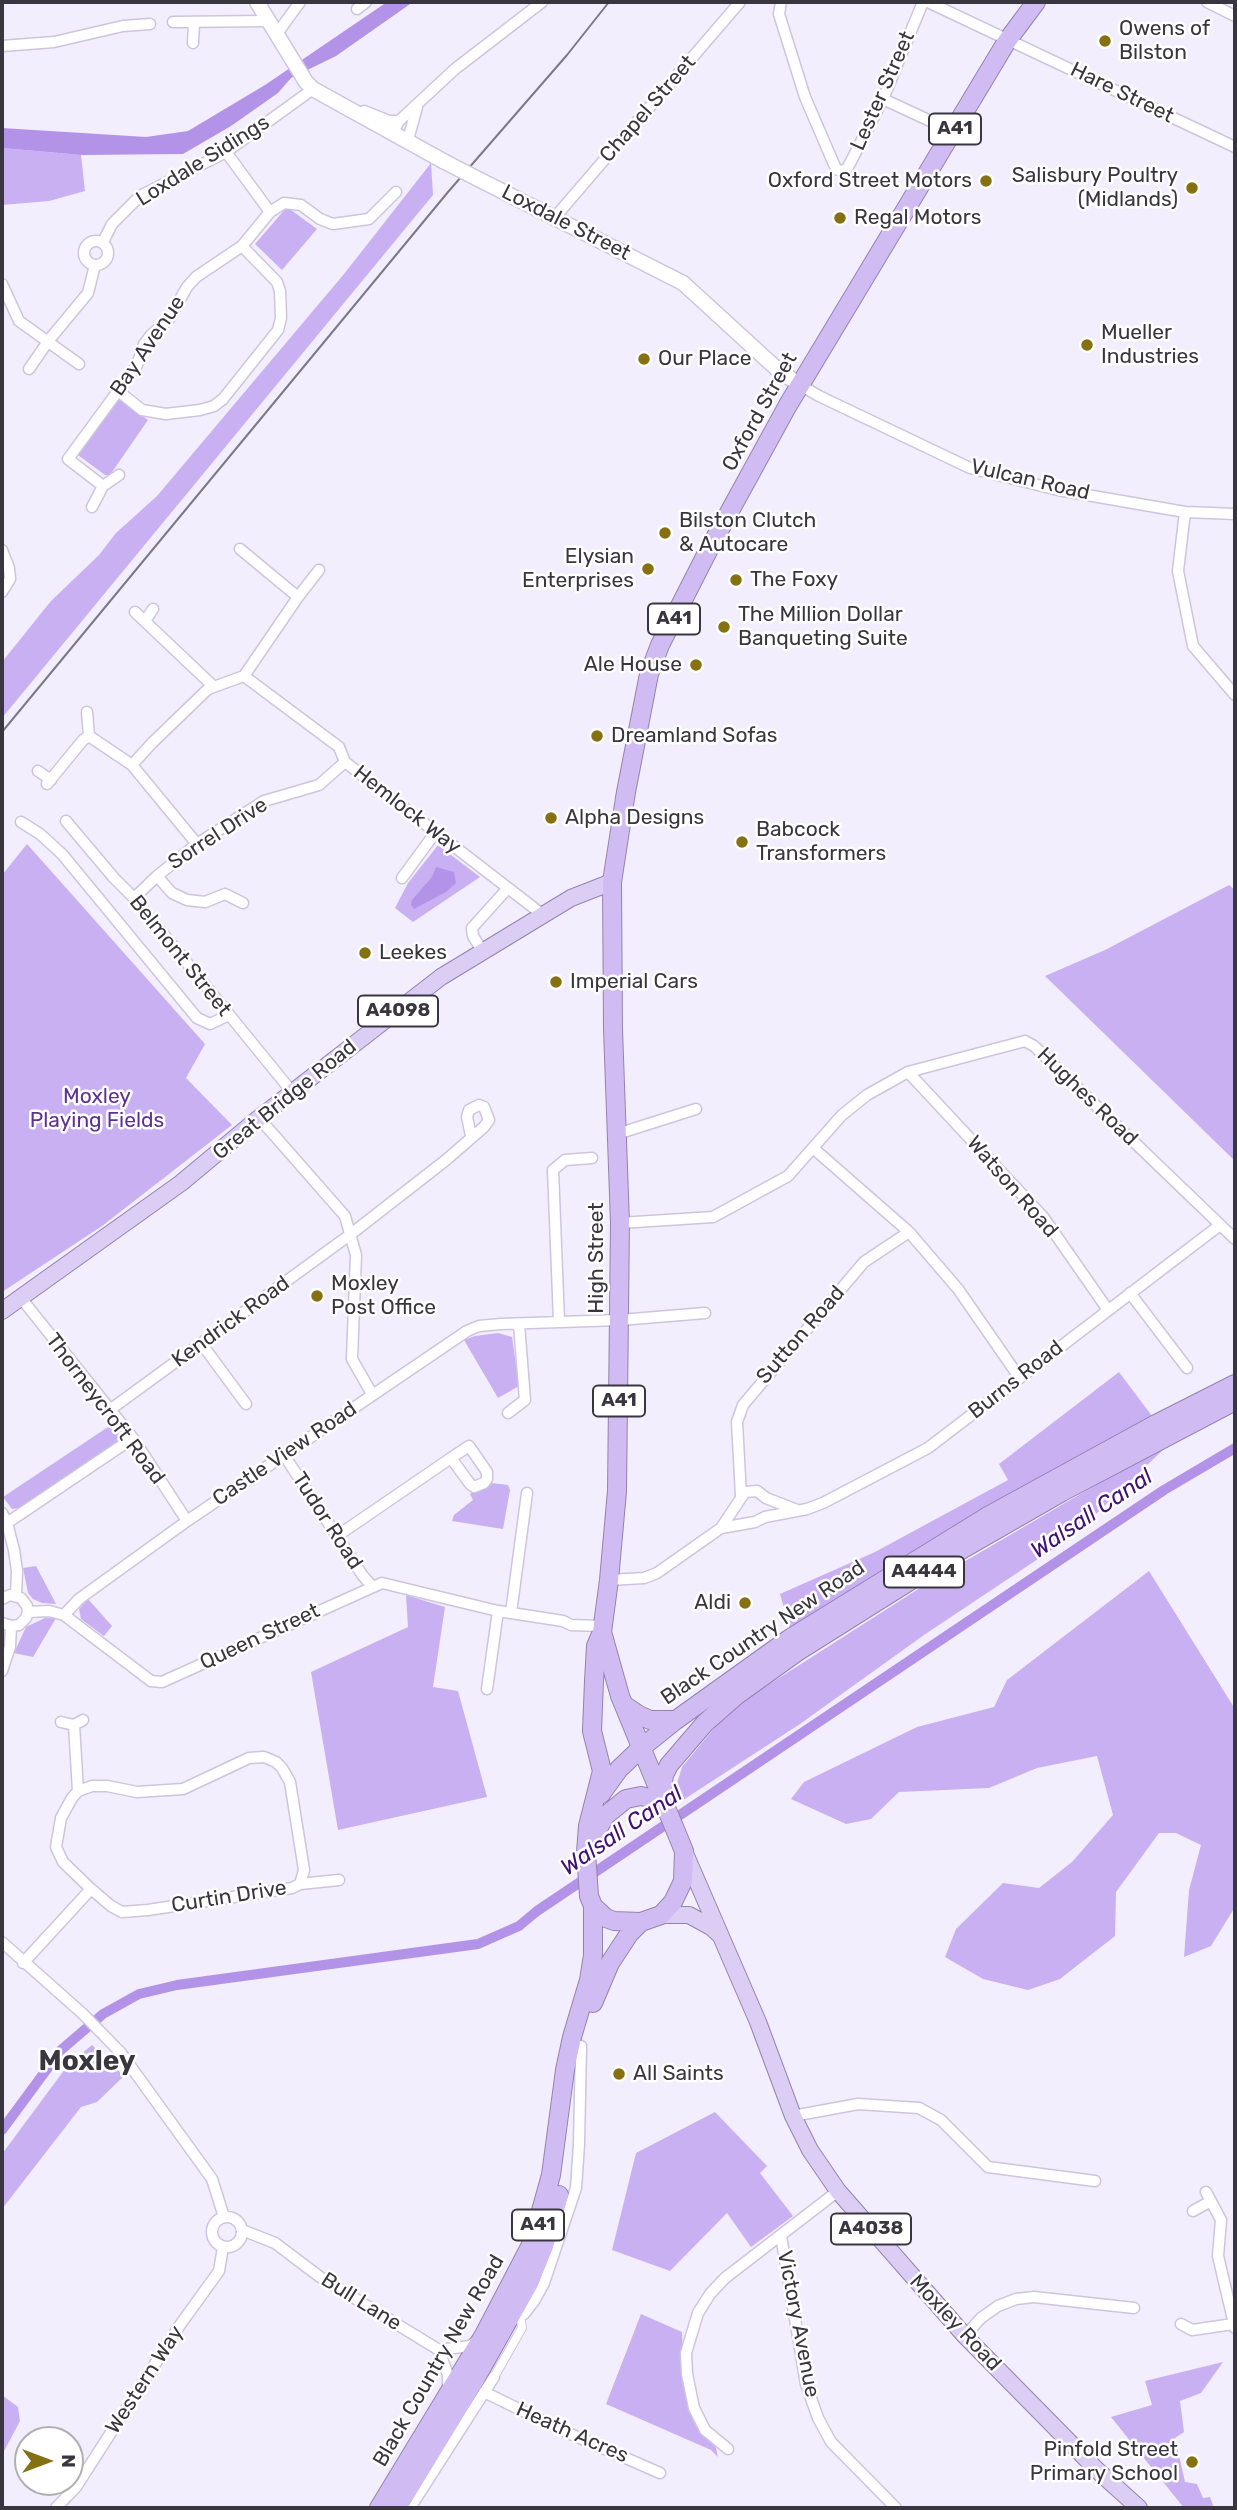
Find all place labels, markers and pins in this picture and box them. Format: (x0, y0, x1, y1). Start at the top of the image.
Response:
place label: Owens of Bilston (1119, 16, 1210, 66)
marker: Owens of Bilston (1097, 33, 1113, 49)
place label: Salisbury Poultry (Midlands) (1012, 163, 1178, 213)
place label: Oxford Street Motors (768, 168, 972, 194)
marker: Oxford Street Motors (978, 173, 994, 189)
marker: Salisbury Poultry (Midlands) (1184, 180, 1200, 196)
place label: Regal Motors (854, 205, 981, 231)
marker: Regal Motors (832, 210, 848, 226)
place label: Mueller Industries (1101, 320, 1199, 370)
marker: Mueller Industries (1079, 337, 1095, 353)
place label: Our Place (658, 346, 752, 372)
marker: Our Place (636, 351, 652, 367)
place label: Bilston Clutch & Autocare (679, 508, 816, 558)
marker: Bilston Clutch & Autocare (657, 525, 673, 541)
place label: Elysian Enterprises (522, 544, 634, 594)
marker: Elysian Enterprises (640, 561, 656, 577)
place label: The Foxy (750, 567, 838, 593)
marker: The Foxy (728, 572, 744, 588)
place label: The Million Dollar Banqueting Suite (738, 602, 908, 652)
marker: The Million Dollar Banqueting Suite (716, 619, 732, 635)
place label: Ale House (584, 652, 682, 678)
marker: Ale House (688, 657, 704, 673)
place label: Dreamland Sofas (611, 723, 778, 749)
marker: Dreamland Sofas (589, 728, 605, 744)
place label: Alpha Designs (565, 805, 704, 831)
marker: Alpha Designs (543, 810, 559, 826)
place label: Babcock Transformers (756, 817, 886, 867)
marker: Babcock Transformers (734, 834, 750, 850)
place label: Leekes (379, 940, 447, 966)
marker: Leekes (357, 945, 373, 961)
place label: Imperial Cars (570, 969, 698, 995)
marker: Imperial Cars (548, 974, 564, 990)
place label: Moxley Post Office (331, 1271, 436, 1321)
marker: Moxley Post Office (309, 1288, 325, 1304)
place label: Aldi (694, 1590, 731, 1616)
marker: Aldi (737, 1595, 753, 1611)
place label: All Saints (633, 2061, 724, 2087)
marker: All Saints (611, 2066, 627, 2082)
place label: Pinfold Street Primary School (1030, 2437, 1178, 2487)
marker: Pinfold Street Primary School (1184, 2454, 1200, 2470)

